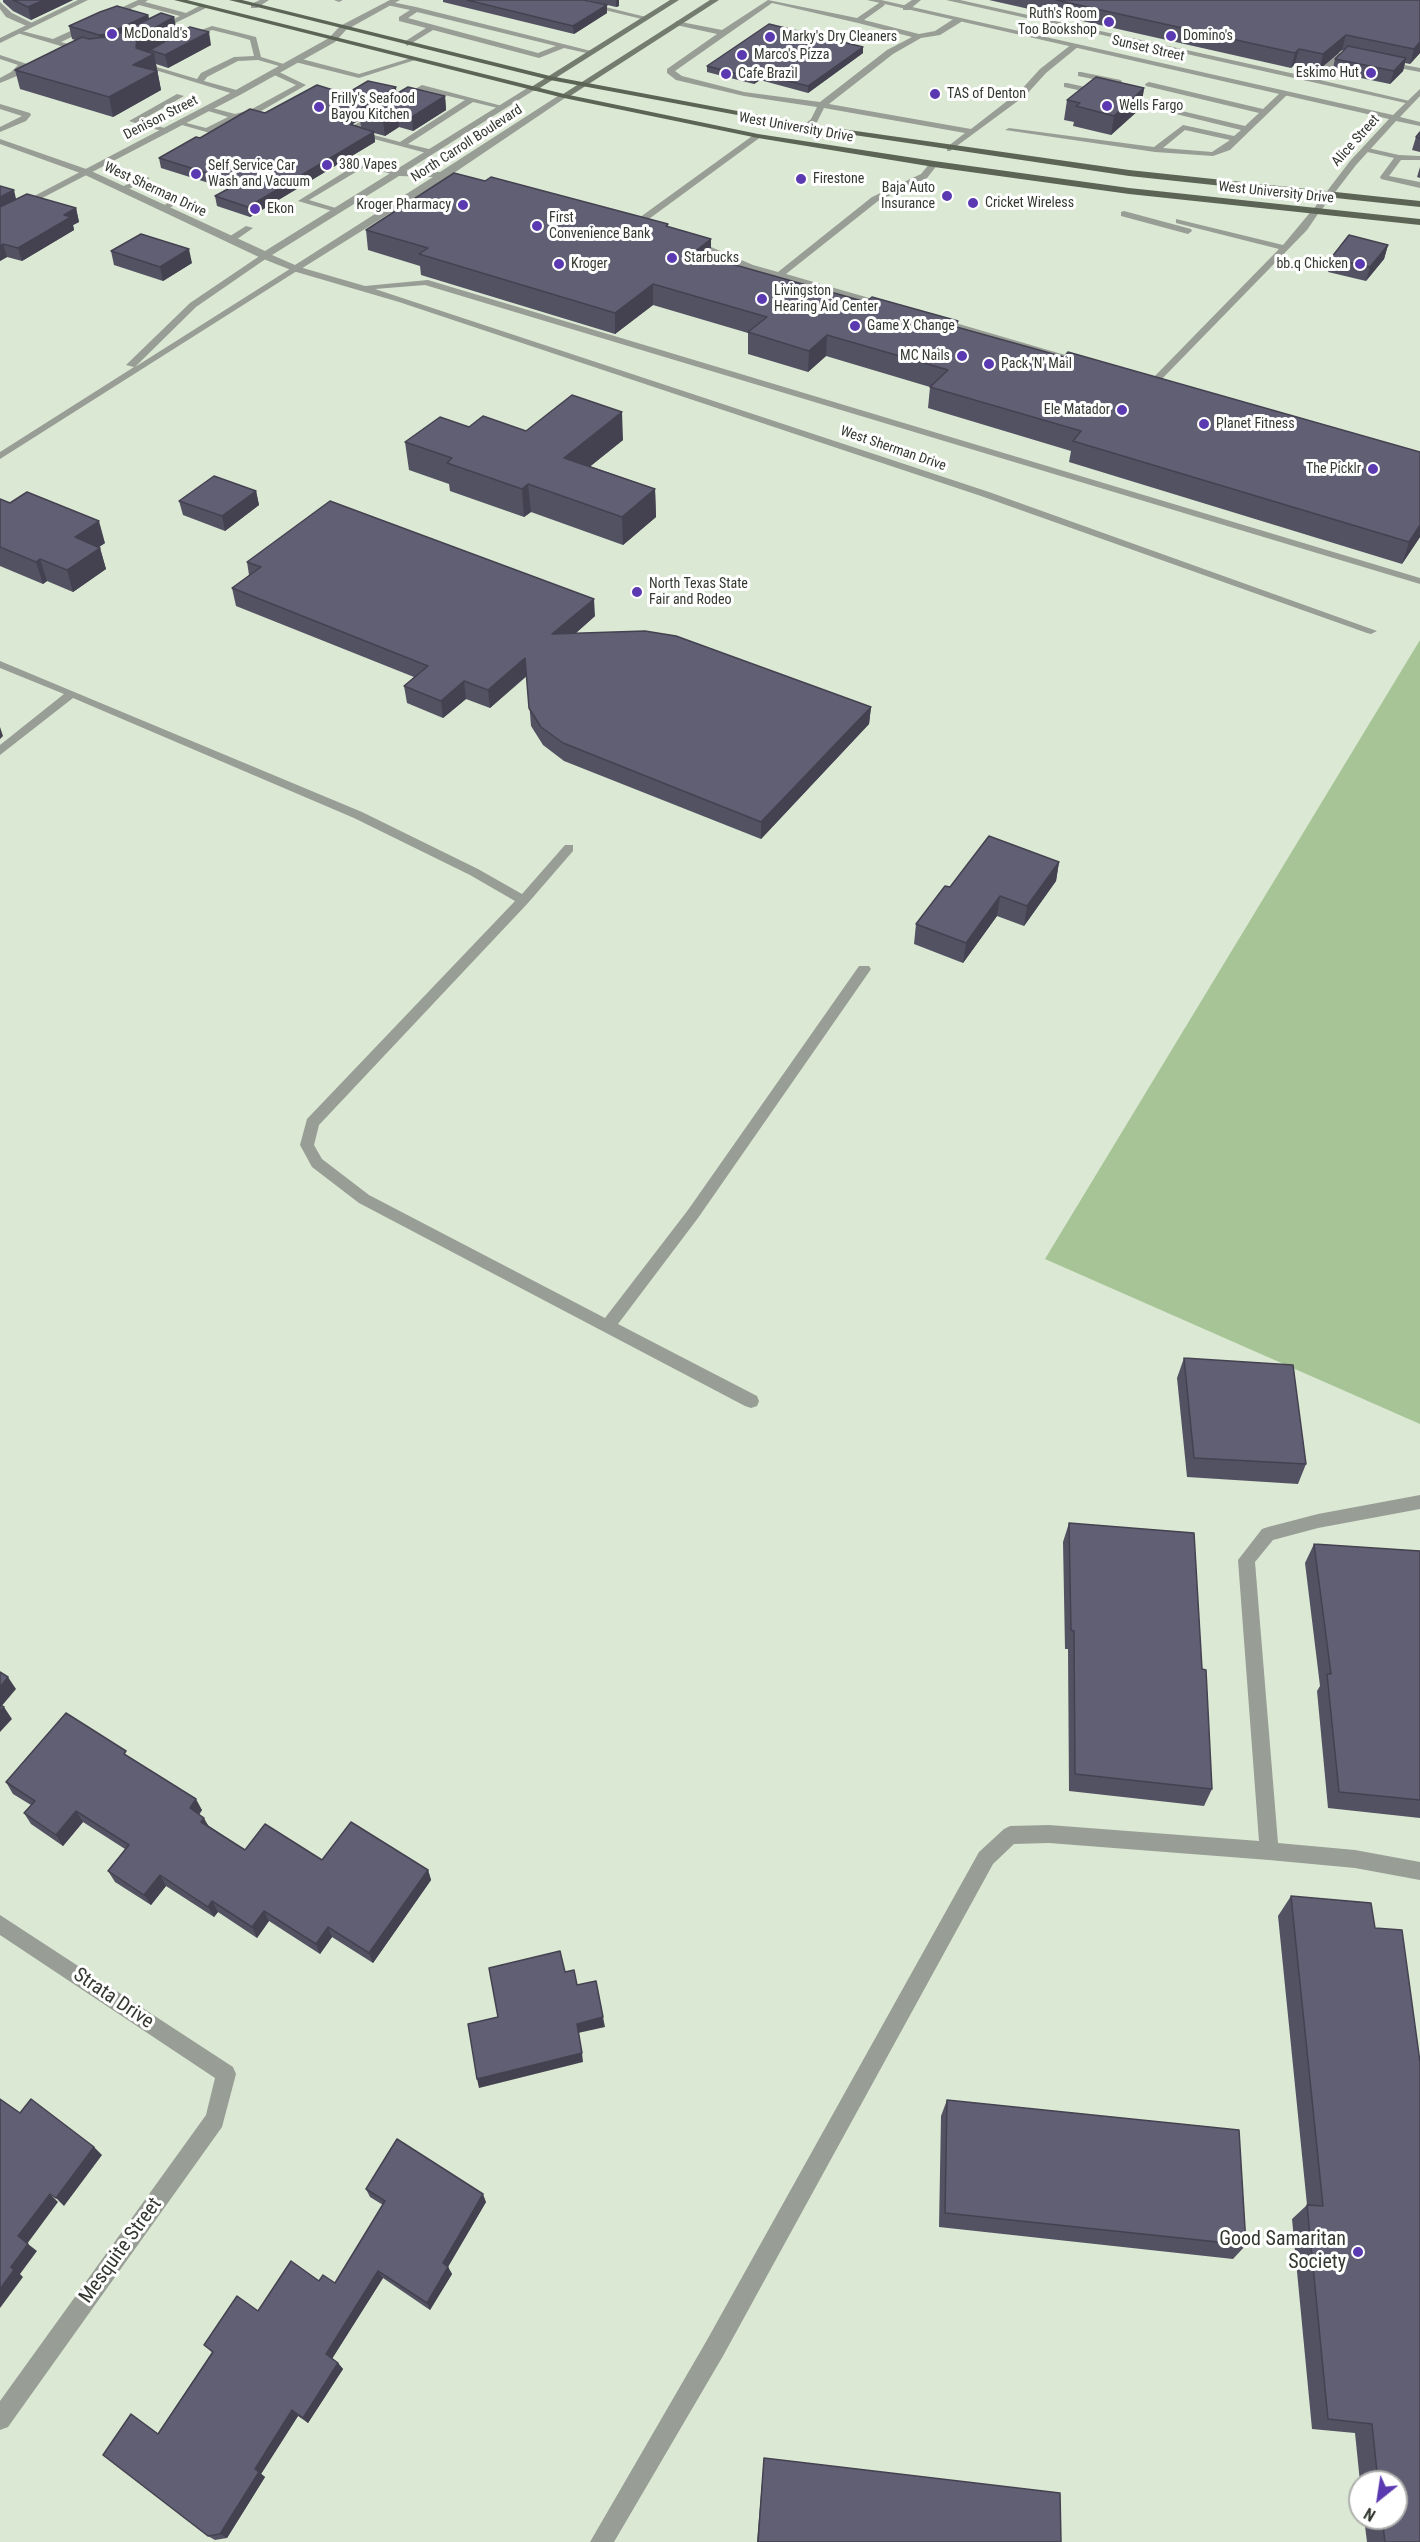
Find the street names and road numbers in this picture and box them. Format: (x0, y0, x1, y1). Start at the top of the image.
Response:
street label: Sunset Street (1110, 33, 1186, 65)
street label: Denison Street (121, 92, 201, 144)
street label: North Carroll Boulevard (408, 102, 526, 186)
street label: West University Drive (737, 110, 855, 146)
street label: Alice Street (1328, 112, 1384, 170)
street label: West Sherman Drive (101, 159, 209, 221)
street label: West University Drive (1217, 179, 1335, 207)
street label: West Sherman Drive (838, 423, 948, 475)
street label: Strata Drive (68, 1963, 158, 2035)
street label: Mesquite Street (75, 2194, 167, 2308)

